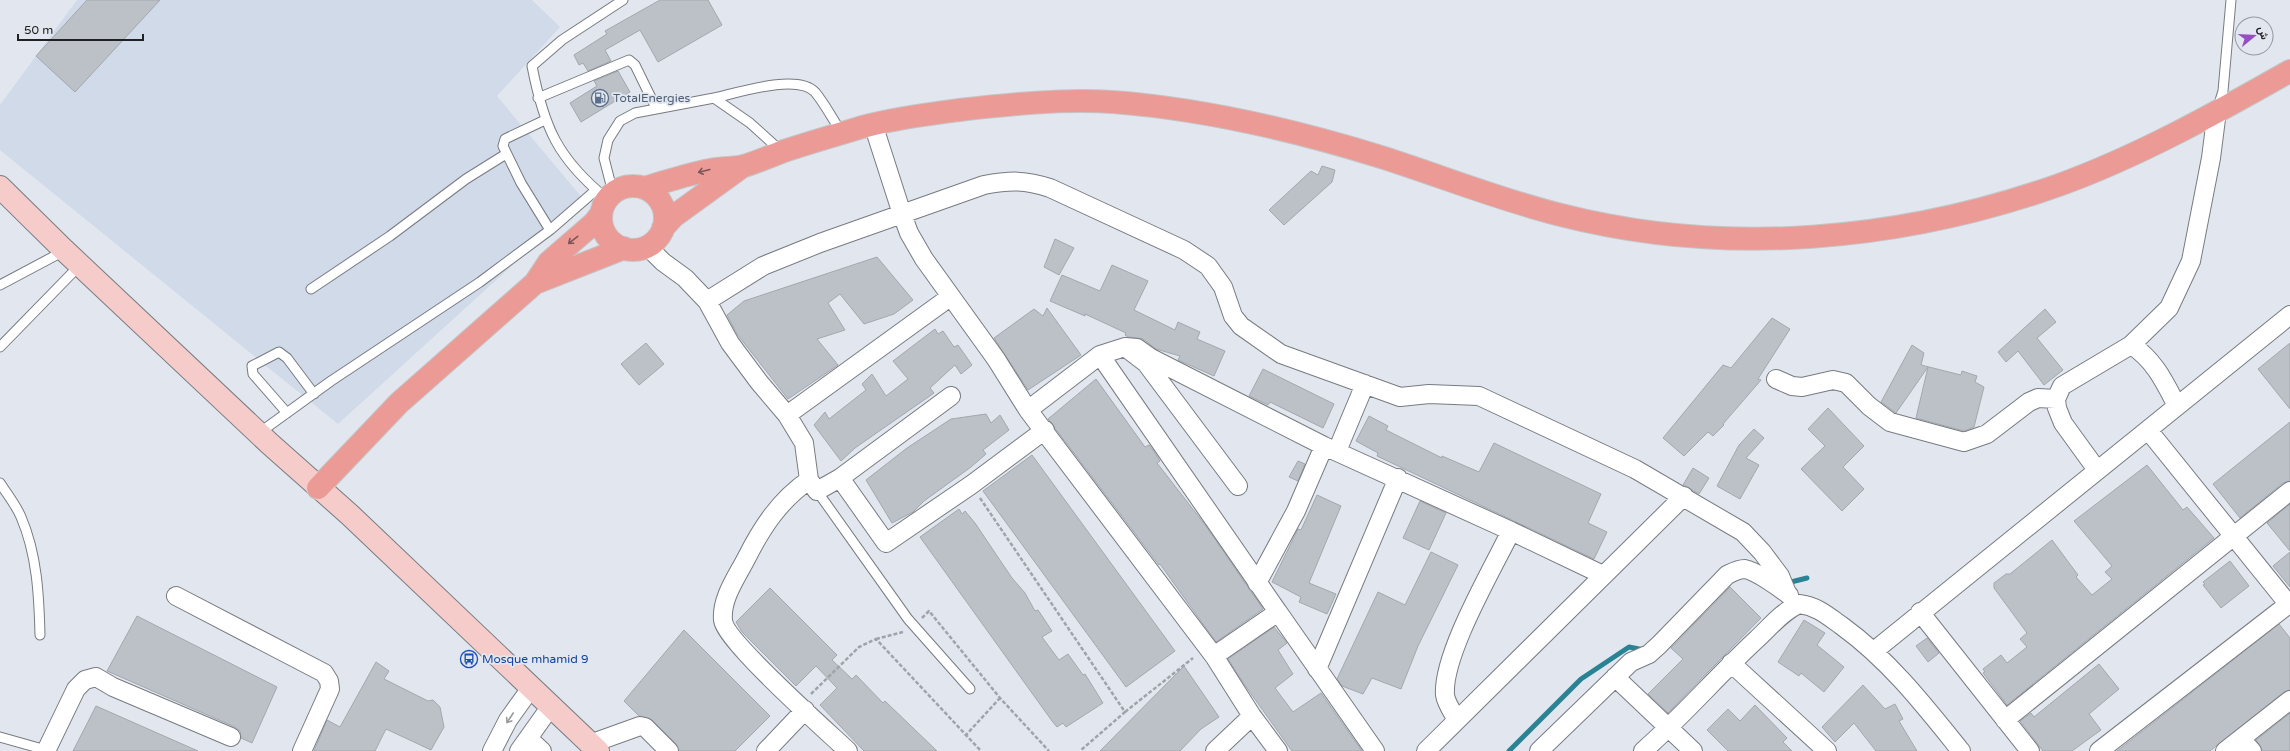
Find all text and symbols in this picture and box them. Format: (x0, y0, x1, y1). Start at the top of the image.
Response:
scale bar (18, 16, 143, 42)
north arrow (2234, 16, 2274, 56)
text: 50 m (24, 23, 53, 37)
text: ش (2255, 25, 2271, 41)
fuel station icon: TotalEnergies (590, 88, 610, 108)
place label: TotalEnergies (613, 91, 690, 105)
one-way arrow (698, 168, 711, 176)
one-way arrow (567, 236, 578, 245)
bus stop icon: Mosque mhamid 9 (459, 649, 479, 669)
place label: Mosque mhamid 9 (482, 652, 589, 666)
one-way arrow (506, 712, 514, 723)

